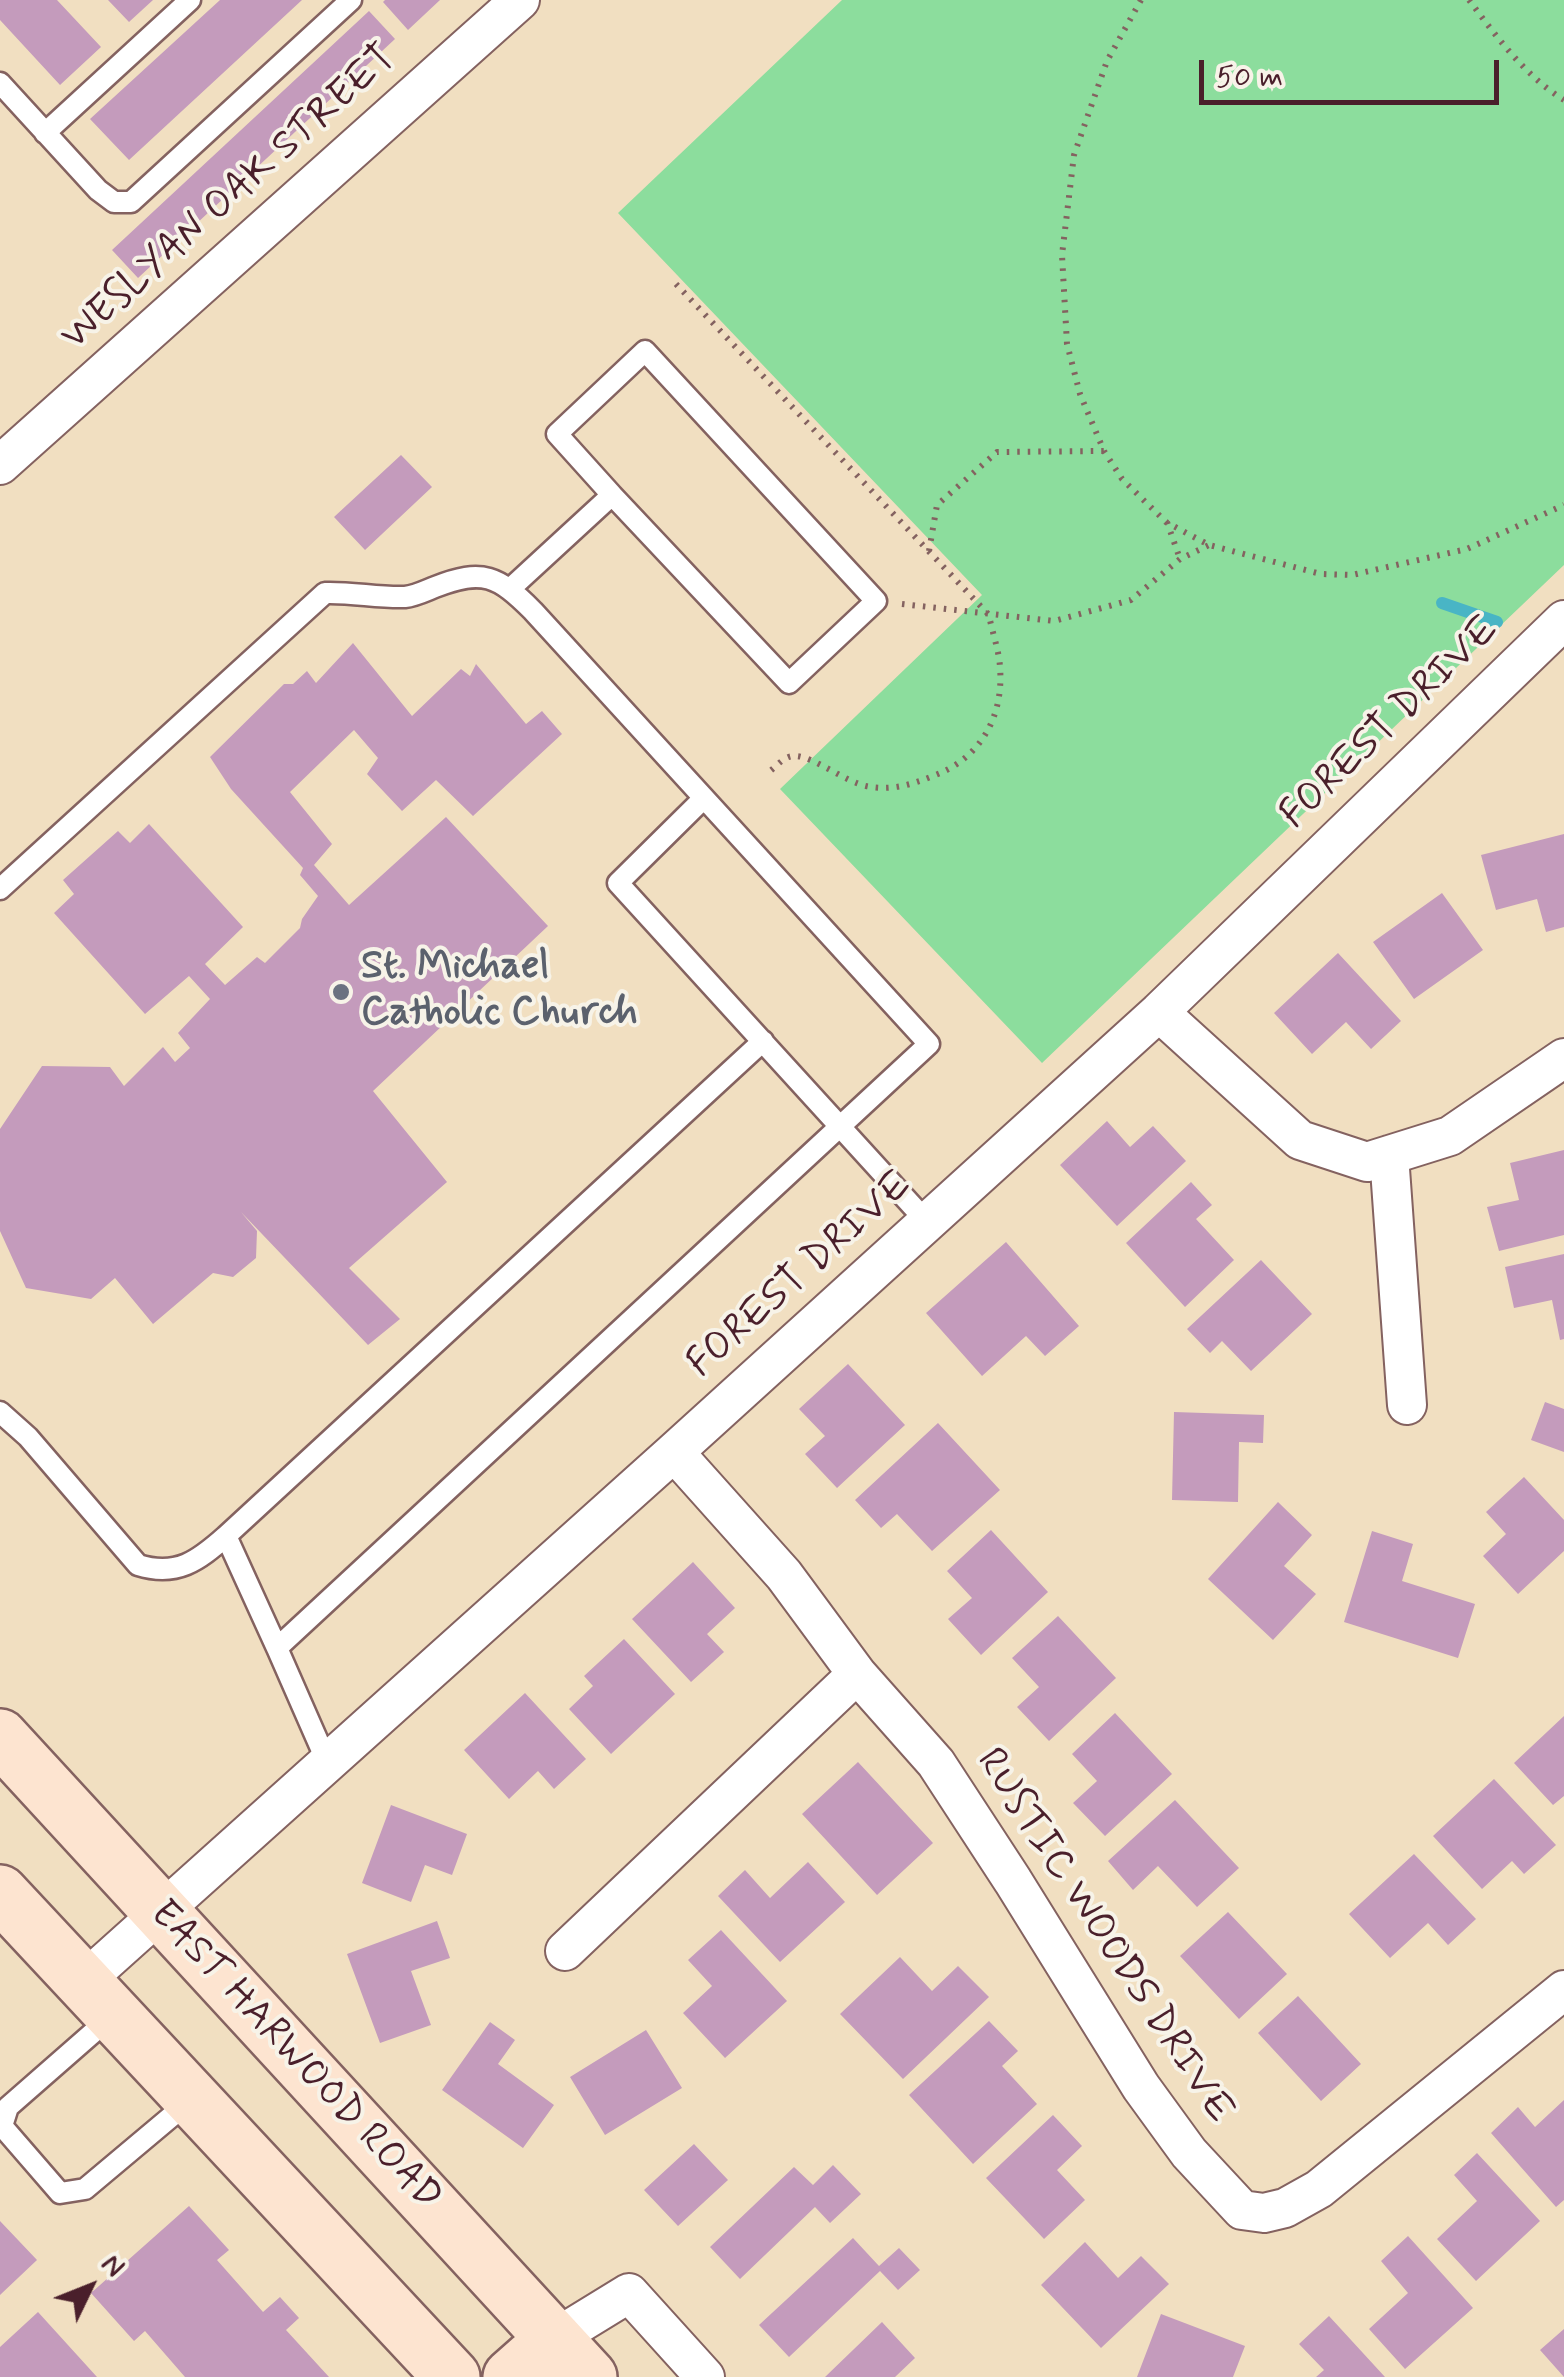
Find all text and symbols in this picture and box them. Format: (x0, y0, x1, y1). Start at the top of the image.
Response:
street label: WESLYAN OAK STREET (53, 36, 407, 362)
scale bar (1204, 40, 1504, 102)
text: 50 m (1216, 58, 1283, 97)
street label: FOREST DRIVE (1272, 608, 1510, 840)
place label: St. Michael Catholic Church (361, 945, 638, 1039)
marker: St. Michael Catholic Church (330, 981, 352, 1003)
street label: FOREST DRIVE (679, 1163, 923, 1389)
street label: RUSTIC WOODS DRIVE (964, 1741, 1242, 2133)
street label: EAST HARWOOD ROAD (138, 1892, 450, 2222)
north arrow (40, 2237, 140, 2337)
text: N (92, 2247, 132, 2286)

